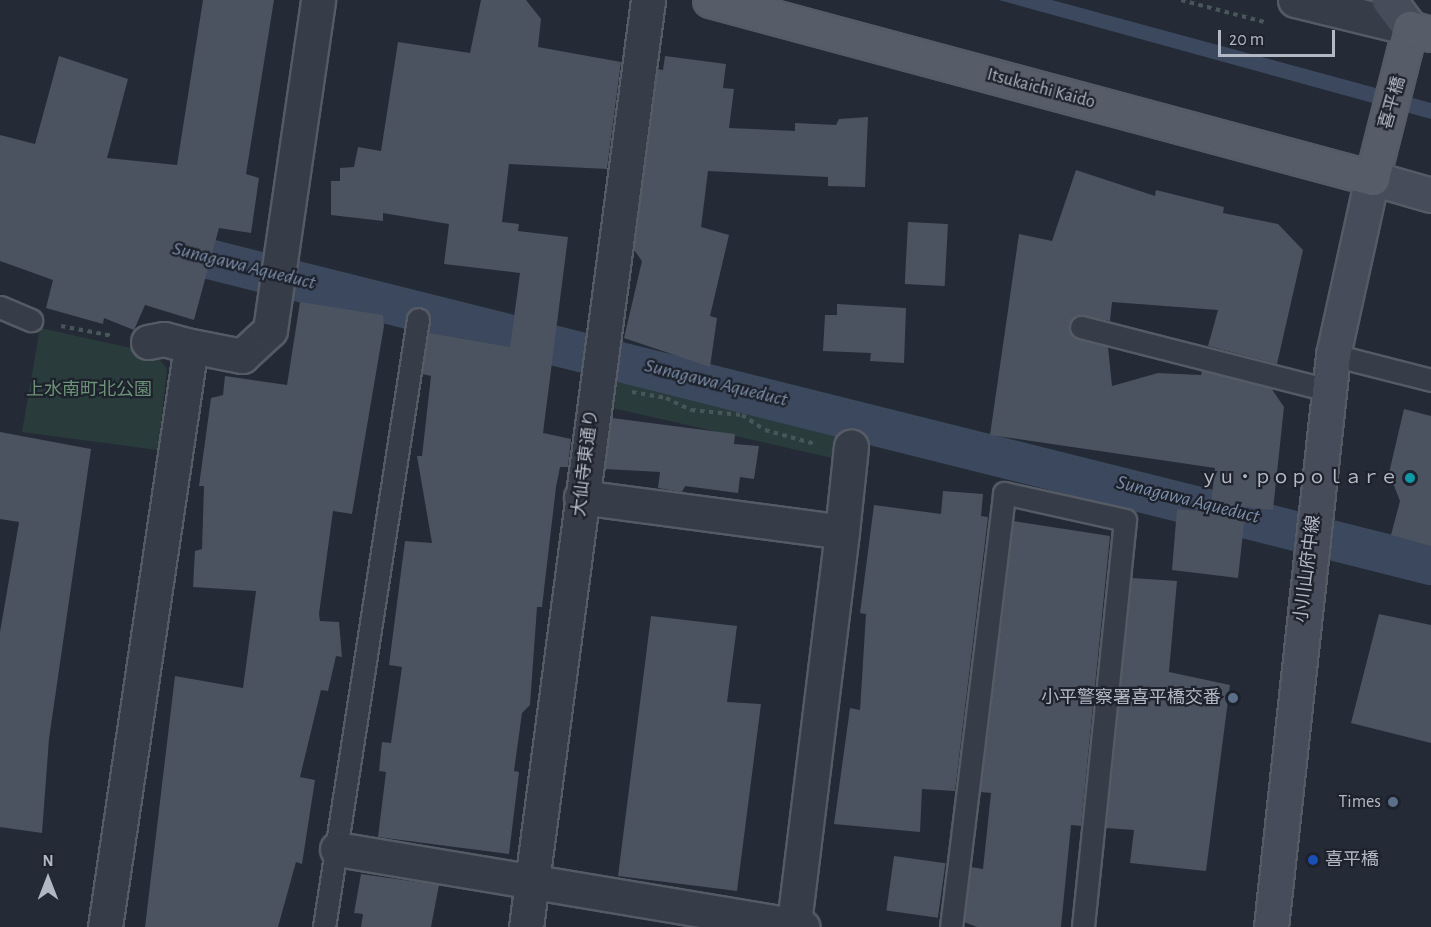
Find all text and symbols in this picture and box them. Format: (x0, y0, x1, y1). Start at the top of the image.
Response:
scale bar (1221, 18, 1338, 56)
text: 20 m (1229, 31, 1264, 49)
street label: Itsukaichi Kaido (985, 64, 1097, 114)
street label: 喜平橋 (1375, 74, 1411, 132)
water label: Sunagawa Aqueduct (170, 237, 318, 295)
water label: Sunagawa Aqueduct (642, 354, 790, 412)
park label: 上水南町北公園 (26, 379, 152, 401)
street label: 大仙寺東通り (569, 408, 603, 518)
place label: ｙｕ・ｐｏｐｏｌａｒｅ (1200, 467, 1398, 489)
water label: Sunagawa Aqueduct (1114, 471, 1262, 529)
marker: ｙｕ・ｐｏｐｏｌａｒｅ (1403, 471, 1417, 485)
street label: 小川山府中線 (1291, 514, 1325, 624)
place label: 小平警察署喜平橋交番 (1041, 687, 1221, 709)
marker: 小平警察署喜平橋交番 (1226, 691, 1240, 705)
place label: Times (1338, 791, 1381, 813)
marker: Times (1386, 795, 1400, 809)
north arrow (18, 849, 78, 909)
place label: 喜平橋 (1325, 849, 1379, 871)
text: N (42, 853, 54, 869)
marker: 喜平橋 (1306, 853, 1320, 867)

